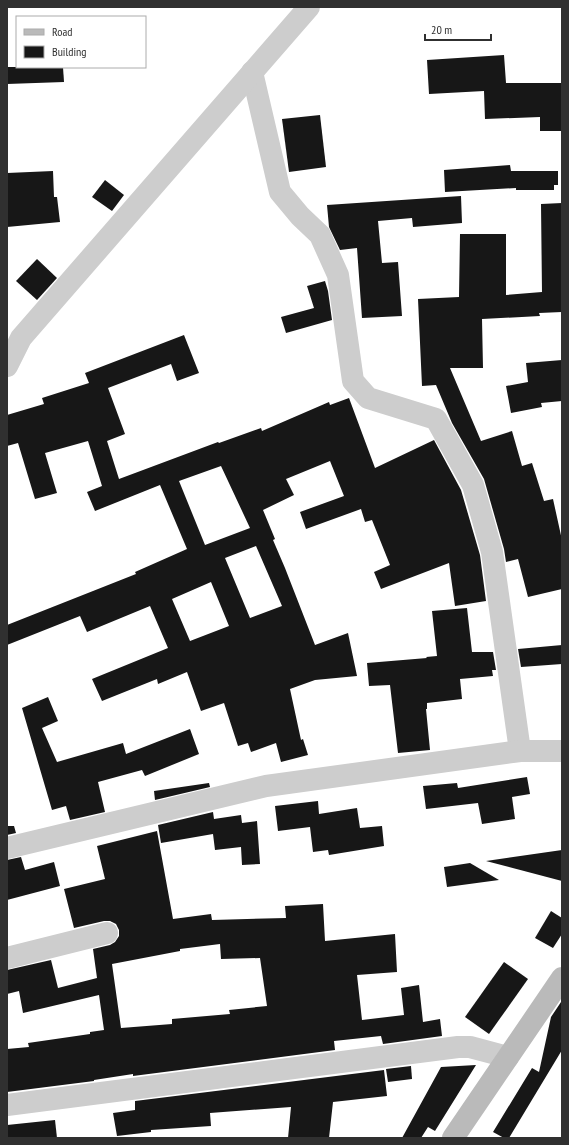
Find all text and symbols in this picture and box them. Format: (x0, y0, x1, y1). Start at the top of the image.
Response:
legend (16, 16, 146, 68)
scale bar (425, 16, 491, 42)
text: 20 m (431, 22, 452, 37)
text: Road (52, 24, 72, 39)
text: Building (52, 44, 87, 59)

